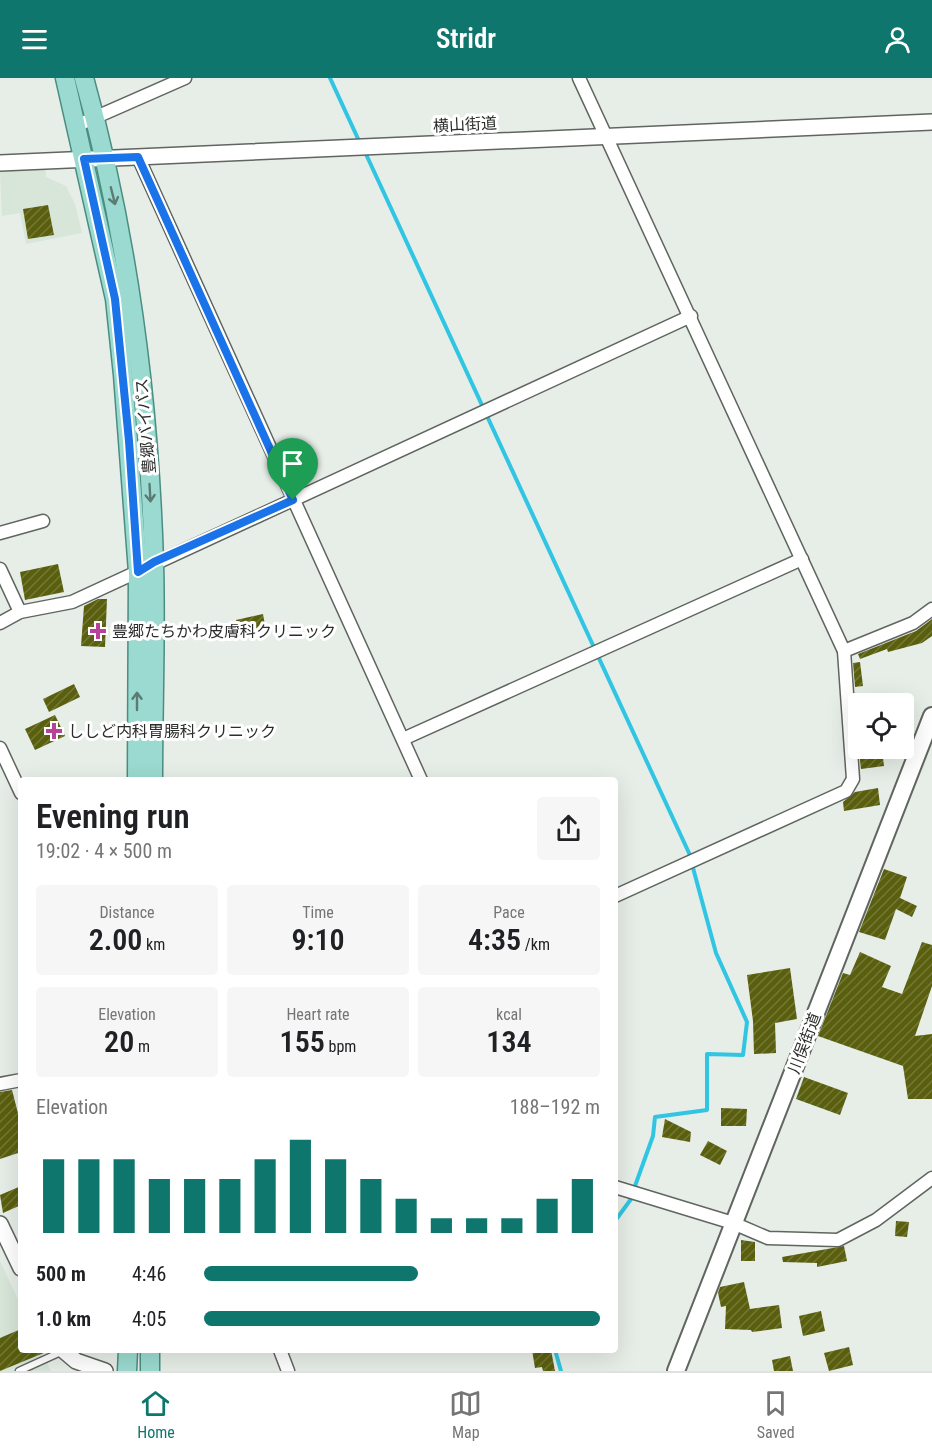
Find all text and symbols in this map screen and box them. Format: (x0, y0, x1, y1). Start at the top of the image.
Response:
icon: menu (18, 23, 51, 56)
text: Stridr (436, 23, 496, 55)
icon: person (881, 23, 914, 56)
street label: 横山街道 (433, 113, 497, 136)
one-way arrow (107, 186, 119, 205)
street label: 豊郷バイパス (132, 377, 159, 474)
pin (267, 438, 318, 500)
icon: arrive (276, 447, 309, 480)
one-way arrow (144, 483, 155, 503)
marker: 豊郷たちかわ皮膚科クリニック (89, 622, 107, 640)
place label: 豊郷たちかわ皮膚科クリニック (112, 622, 336, 641)
one-way arrow (131, 691, 143, 711)
map controls (848, 693, 914, 759)
button: locate (848, 693, 914, 759)
marker: ししど内科胃腸科クリニック (45, 722, 63, 740)
place label: ししど内科胃腸科クリニック (68, 722, 276, 741)
text: Evening run (36, 797, 190, 836)
button: share (537, 797, 600, 860)
text: 19:02 · 4 × 500 m (36, 839, 172, 863)
text: Distance (99, 903, 155, 922)
text: Time (302, 903, 334, 922)
text: Pace (493, 903, 525, 922)
text: 2.00 (89, 922, 142, 957)
text: 9:10 (291, 922, 345, 957)
text: 4:35 (468, 922, 521, 957)
text: km (142, 935, 165, 954)
text: /km (521, 935, 550, 954)
text: Elevation (98, 1005, 156, 1024)
text: Heart rate (286, 1005, 350, 1024)
text: kcal (496, 1005, 522, 1024)
street label: 川俣街道 (784, 1010, 825, 1076)
text: 20 (104, 1024, 134, 1059)
text: 155 (280, 1024, 325, 1059)
text: 134 (486, 1024, 532, 1059)
text: m (134, 1037, 150, 1056)
text: bpm (325, 1037, 356, 1056)
text: Elevation (36, 1095, 108, 1119)
text: 188–192 m (510, 1095, 600, 1119)
text: 500 m (36, 1262, 86, 1286)
text: 4:46 (132, 1262, 166, 1286)
text: 1.0 km (36, 1307, 91, 1331)
text: 4:05 (132, 1307, 166, 1331)
tab: Home (137, 1387, 175, 1442)
tab: Map (449, 1387, 482, 1442)
tab: Saved (757, 1387, 795, 1442)

